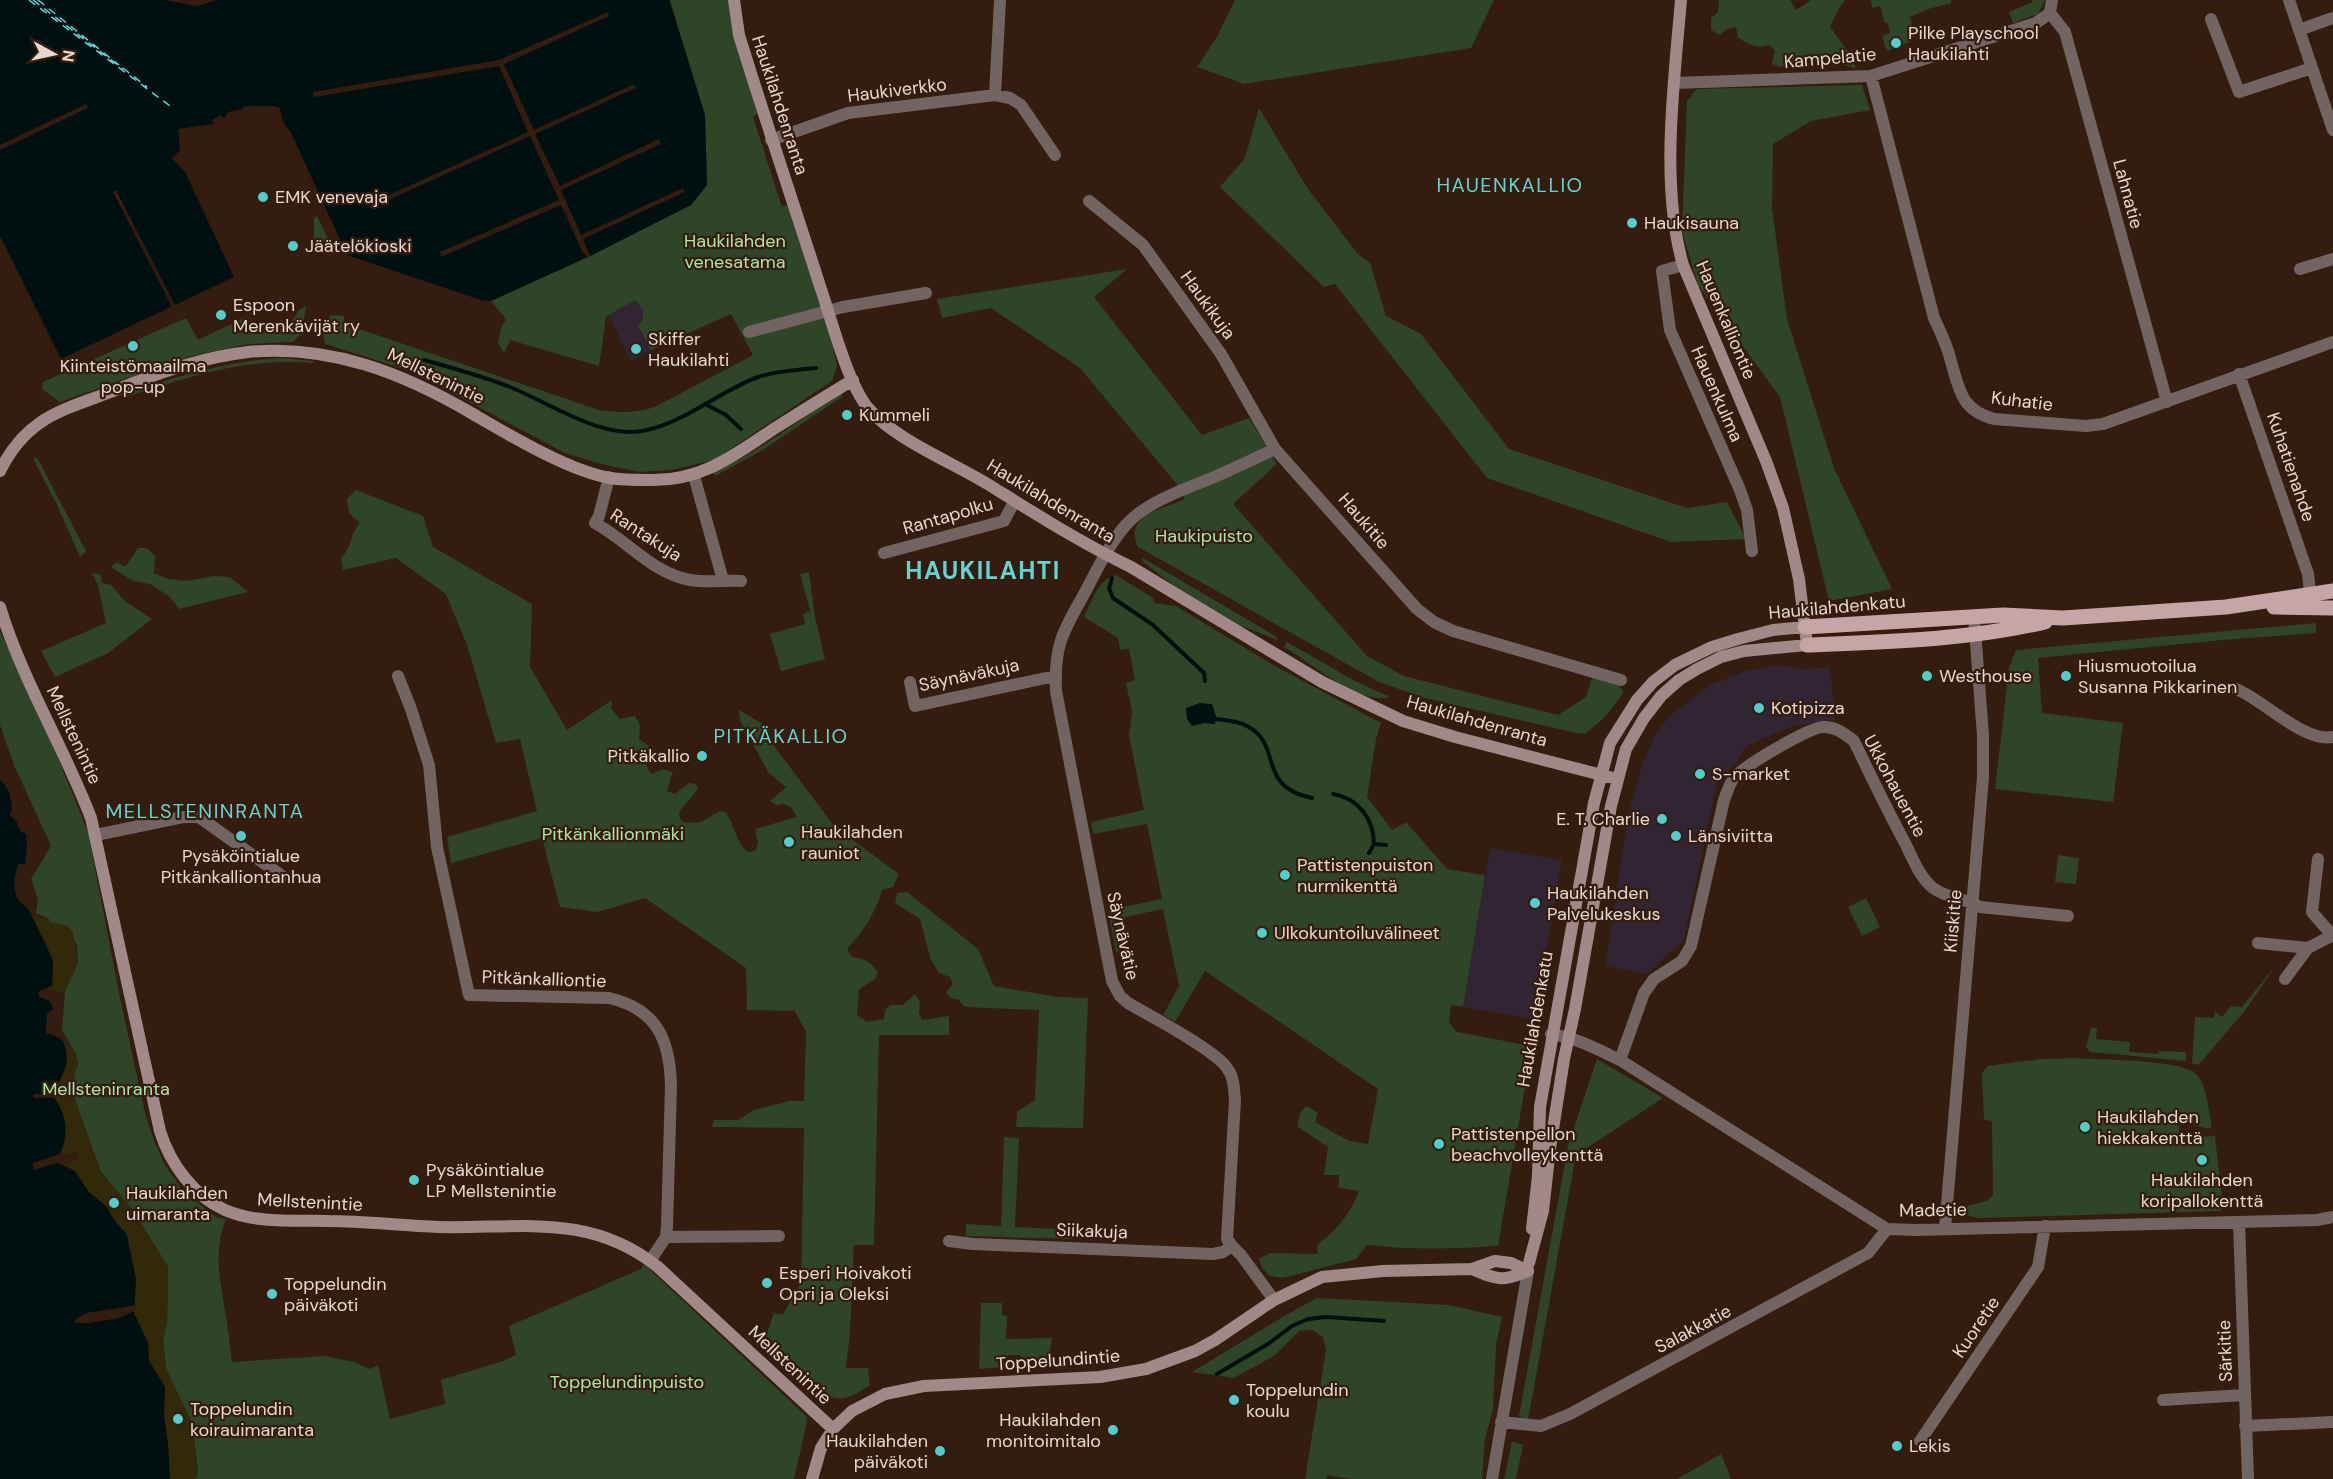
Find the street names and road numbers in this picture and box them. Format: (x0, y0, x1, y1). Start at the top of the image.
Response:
street label: Haukilahdenranta (746, 32, 814, 178)
street label: Kampelatie (1783, 42, 1877, 74)
street label: Haukiverkko (846, 72, 948, 108)
street label: Lahnatie (2107, 157, 2149, 231)
street label: Hauenkalliontie (1690, 257, 1762, 383)
street label: Haukikuja (1175, 266, 1241, 344)
street label: Mellstenintie (383, 342, 489, 410)
street label: Hauenkulma (1685, 342, 1749, 446)
street label: Kuhatie (1990, 385, 2054, 417)
street label: Kuhatienahde (2261, 409, 2321, 525)
street label: Haukilahdenranta (983, 453, 1119, 549)
street label: Haukitie (1333, 488, 1395, 554)
street label: Rantapolku (900, 492, 996, 540)
street label: Rantakuja (606, 503, 686, 567)
street label: Haukilahdenkatu (1767, 589, 1907, 625)
street label: Säynäväkuja (917, 653, 1021, 697)
street label: Mellstenintie (41, 682, 107, 788)
street label: Haukilahdenranta (1404, 689, 1550, 753)
street label: Ukkohauentie (1858, 731, 1932, 841)
street label: Kiiskitie (1938, 888, 1968, 954)
street label: Säynävätie (1101, 889, 1145, 983)
street label: Haukilahdenkatu (1511, 949, 1559, 1089)
street label: Pitkänkalliontie (481, 965, 607, 993)
street label: Mellstenintie (257, 1187, 363, 1217)
street label: Madetie (1899, 1197, 1967, 1223)
street label: Siikakuja (1056, 1218, 1128, 1244)
street label: Kuoretie (1947, 1292, 2005, 1362)
street label: Salakkatie (1651, 1299, 1735, 1359)
street label: Mellstenintie (743, 1320, 837, 1410)
street label: Särkitie (2212, 1320, 2238, 1382)
street label: Toppelundintie (995, 1344, 1121, 1376)

